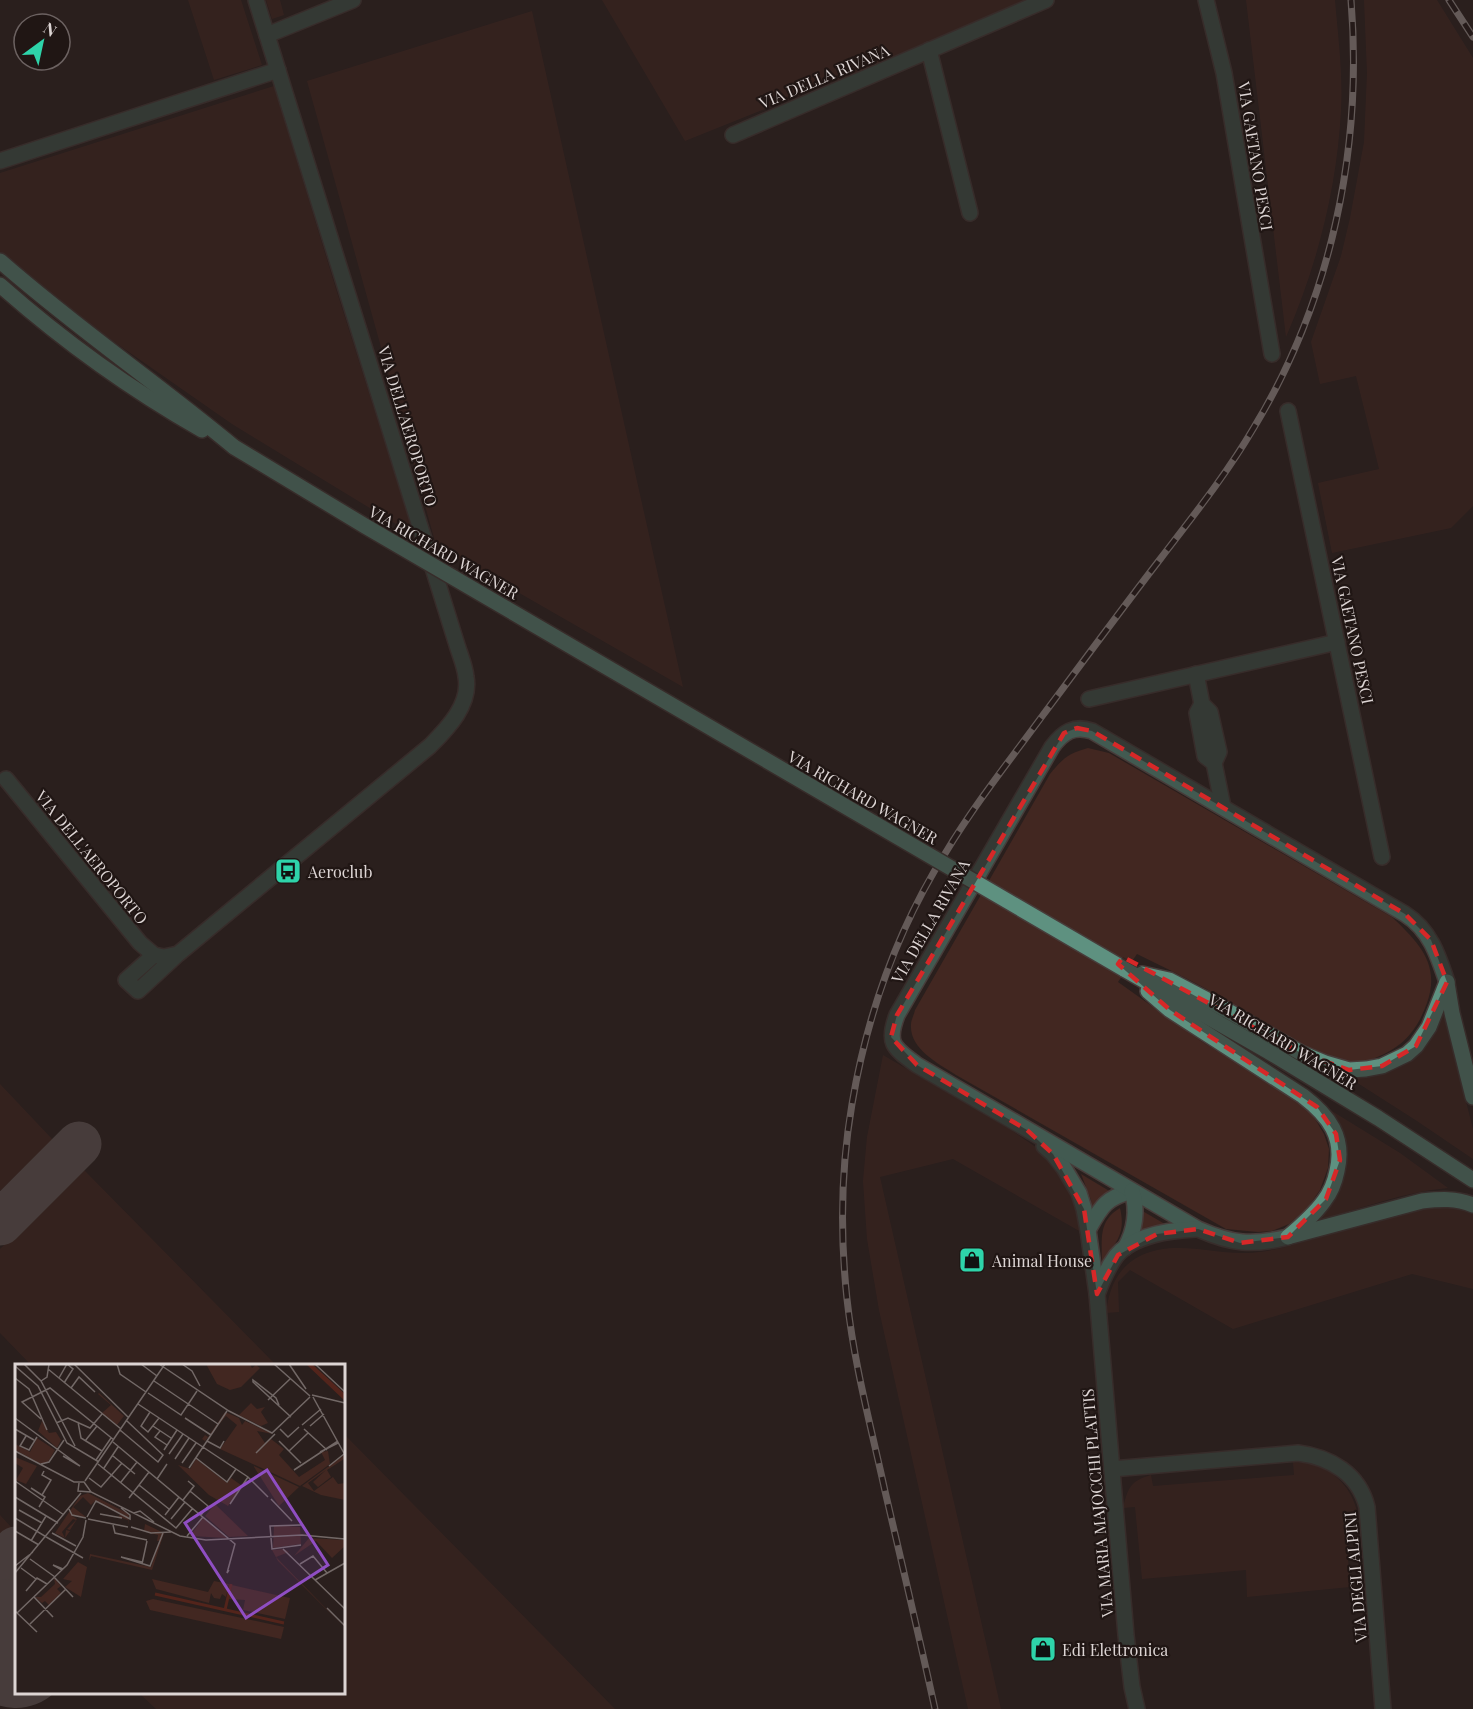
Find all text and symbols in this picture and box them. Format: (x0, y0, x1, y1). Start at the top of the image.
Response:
north arrow (12, 12, 72, 72)
text: N (40, 17, 61, 41)
street label: VIA DELLA RIVANA (755, 39, 893, 113)
street label: VIA GAETANO PESCI (1234, 79, 1278, 232)
street label: VIA DELL'AEROPORTO (373, 342, 442, 509)
street label: VIA RICHARD WAGNER (364, 500, 523, 604)
street label: VIA GAETANO PESCI (1327, 553, 1379, 706)
street label: VIA RICHARD WAGNER (783, 745, 942, 849)
street label: VIA DELL'AEROPORTO (31, 785, 153, 928)
street label: VIA DELLA RIVANA (886, 855, 974, 988)
bus stop icon: Aeroclub (273, 856, 303, 886)
place label: Aeroclub (307, 861, 372, 882)
street label: VIA RICHARD WAGNER (1204, 988, 1362, 1094)
shop icon: Animal House (957, 1245, 987, 1275)
place label: Animal House (991, 1250, 1092, 1271)
inset map (15, 1364, 345, 1694)
street label: VIA MARIA MAJOCCHI PLATTIS (1077, 1388, 1118, 1619)
street label: VIA DEGLI ALPINI (1339, 1511, 1371, 1644)
shop icon: Edi Elettronica (1028, 1634, 1058, 1664)
place label: Edi Elettronica (1062, 1639, 1168, 1660)

